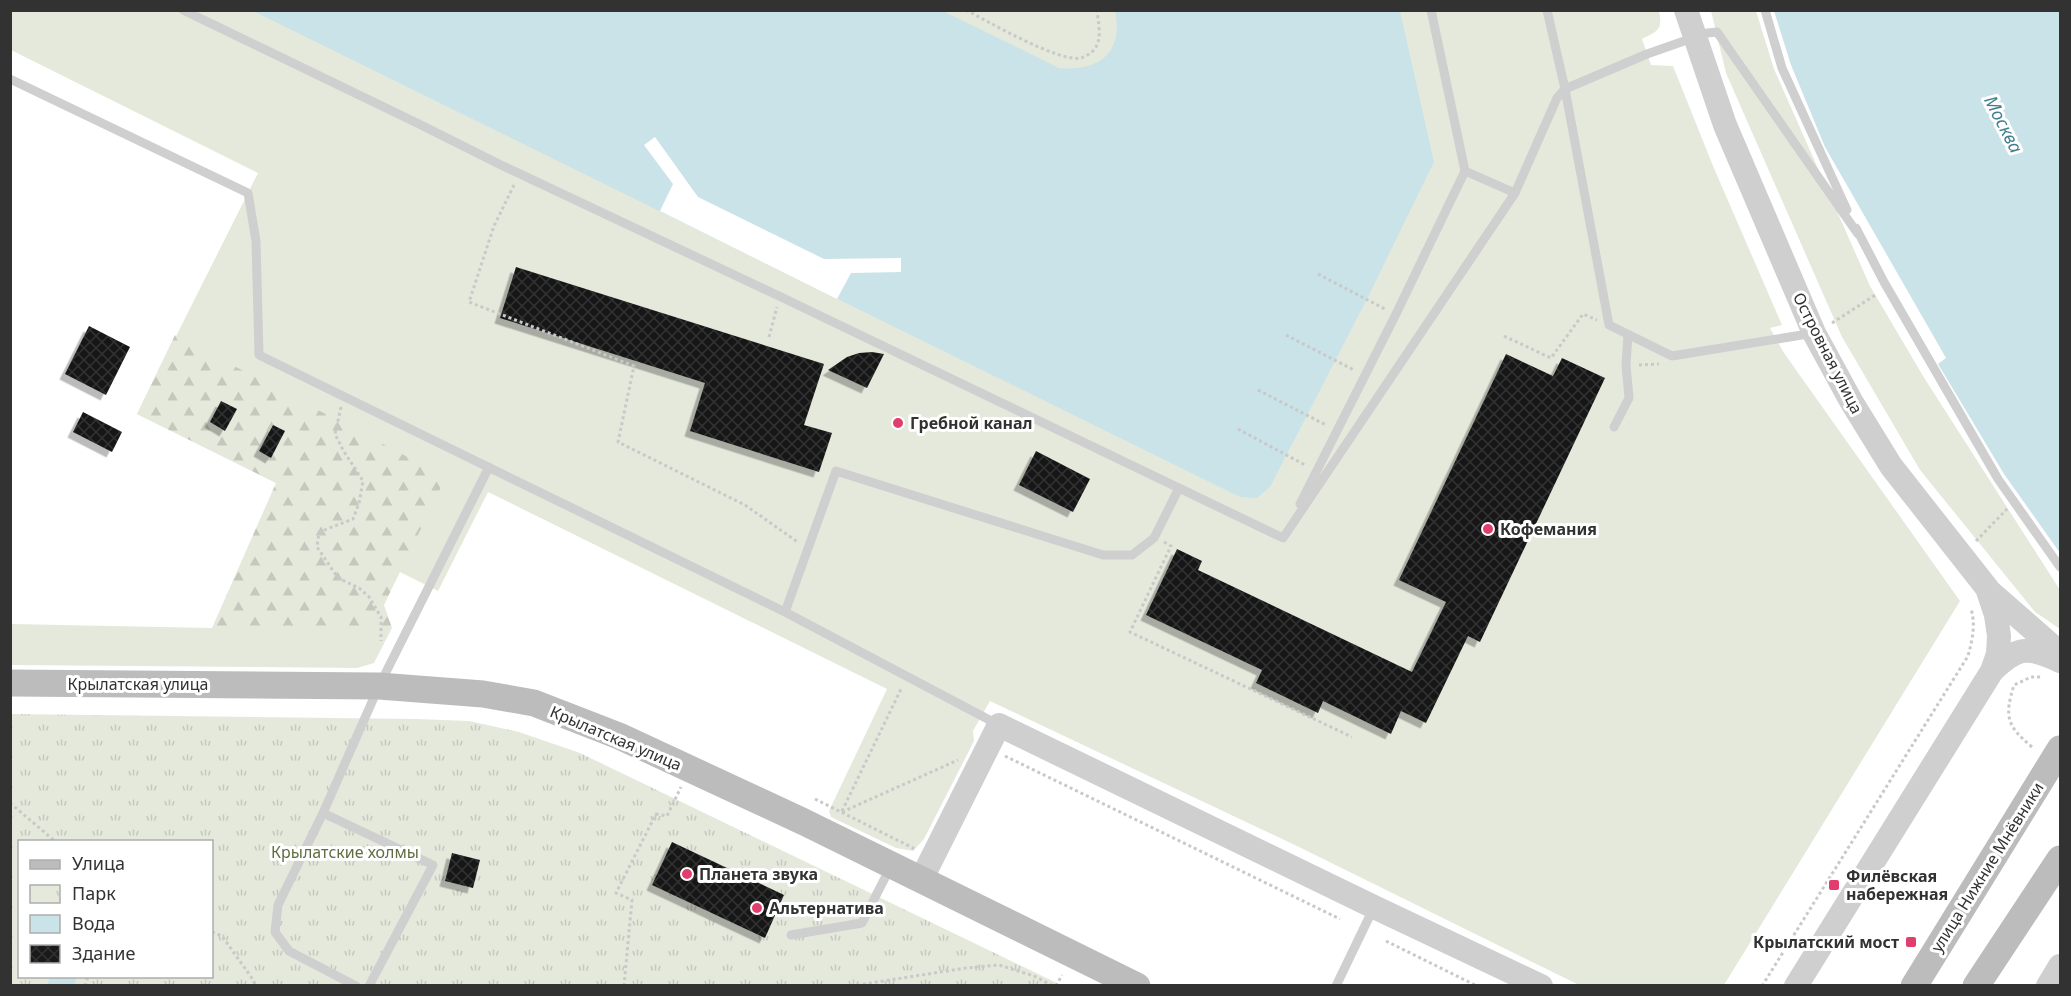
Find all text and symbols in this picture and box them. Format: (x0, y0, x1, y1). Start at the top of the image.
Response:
water label: Москва (1979, 91, 2029, 157)
street label: Островная улица (1788, 289, 1868, 417)
place label: Гребной канал (910, 412, 1032, 434)
marker: Гребной канал (891, 416, 905, 430)
place label: Кофемания (1500, 518, 1597, 540)
marker: Кофемания (1481, 522, 1495, 536)
street label: Крылатская улица (68, 673, 209, 695)
street label: Крылатская улица (547, 700, 685, 776)
street label: улица Нижние Мнёвники (1926, 778, 2048, 956)
legend (18, 840, 213, 978)
park label: Крылатские холмы (271, 841, 419, 863)
text: Улица (72, 851, 125, 875)
place label: Планета звука (699, 863, 818, 885)
place label: Филёвская набережная (1846, 865, 1948, 905)
marker: Планета звука (680, 867, 694, 881)
marker: Филёвская набережная (1827, 878, 1841, 892)
text: Парк (72, 881, 116, 905)
place label: Альтернатива (769, 897, 884, 919)
marker: Альтернатива (750, 901, 764, 915)
text: Вода (72, 911, 115, 935)
place label: Крылатский мост (1753, 931, 1899, 953)
marker: Крылатский мост (1904, 935, 1918, 949)
text: Здание (72, 941, 136, 965)

